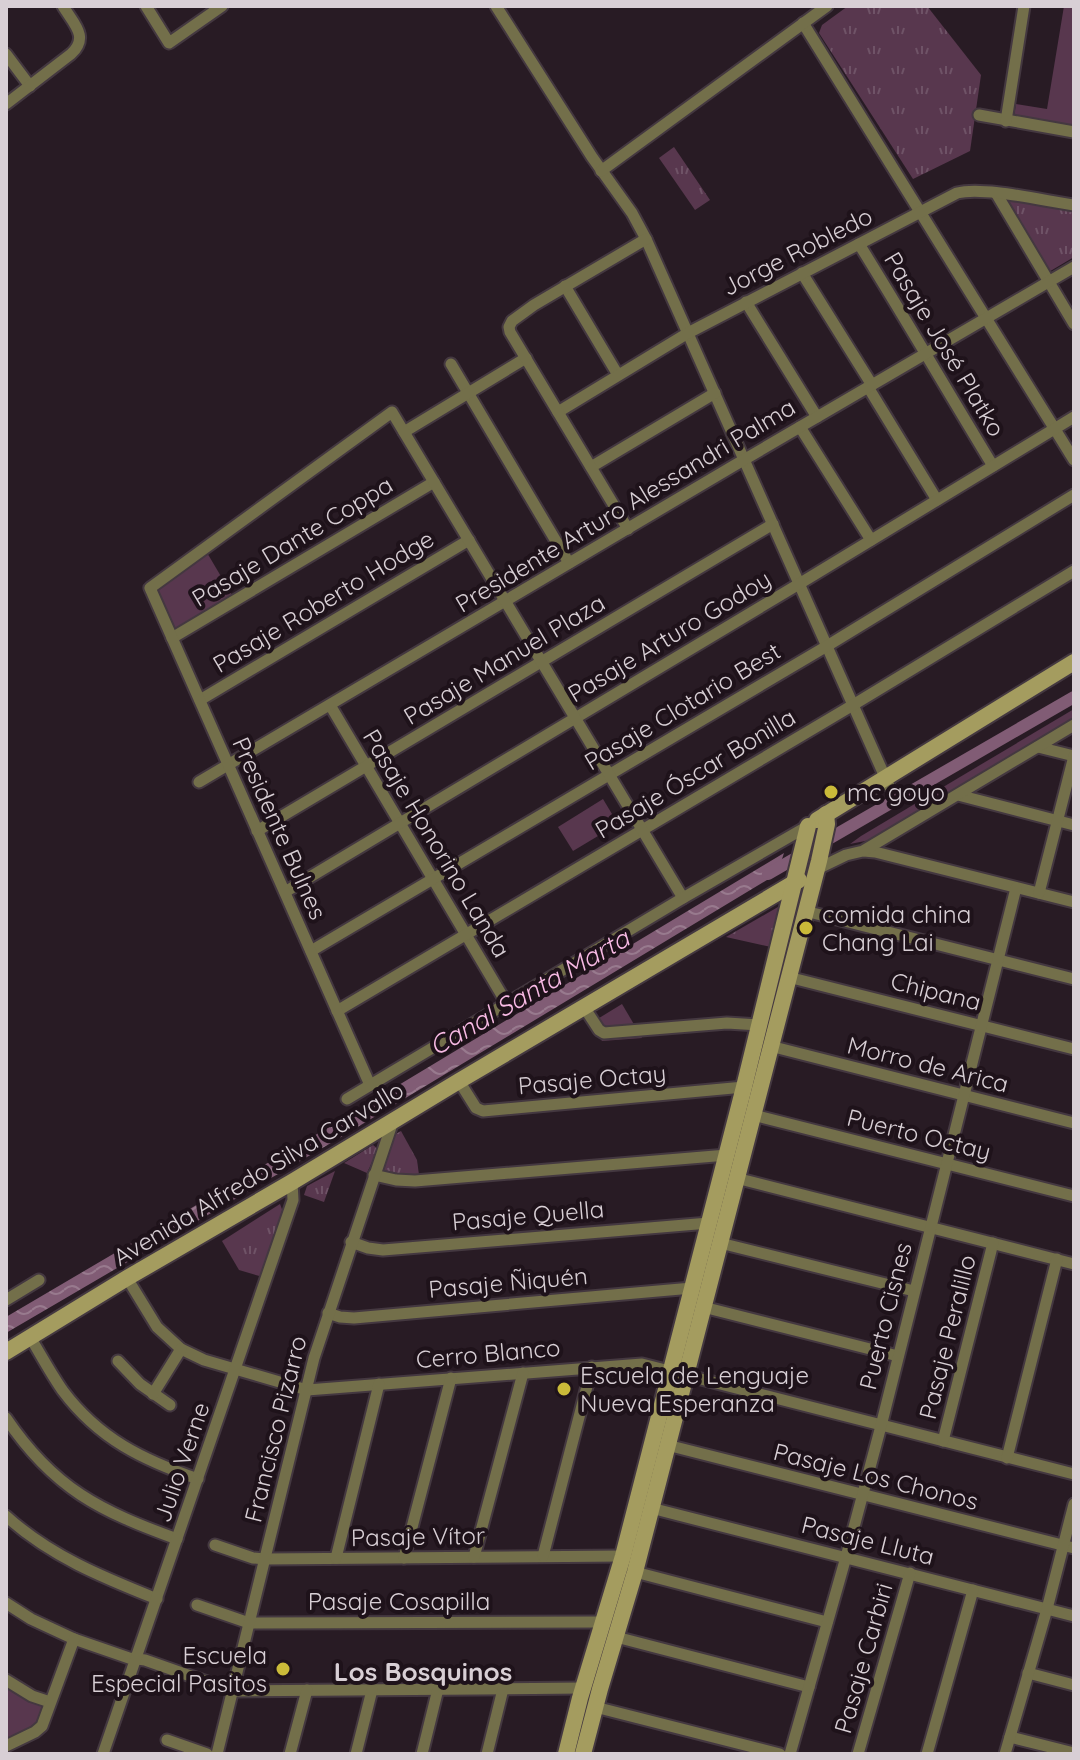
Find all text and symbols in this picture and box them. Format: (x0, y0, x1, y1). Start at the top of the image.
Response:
street label: Jorge Robledo (717, 200, 877, 302)
street label: Pasaje José Platko (878, 246, 1012, 442)
street label: Presidente Arturo Alessandri Palma (450, 391, 800, 619)
street label: Pasaje Dante Coppa (186, 469, 398, 613)
street label: Pasaje Roberto Hodge (207, 523, 439, 679)
street label: Pasaje Arturo Godoy (562, 564, 776, 708)
street label: Pasaje Manuel Plaza (398, 587, 610, 731)
street label: Pasaje Clotario Best (579, 636, 785, 776)
street label: Pasaje Óscar Bonilla (589, 701, 801, 845)
street label: Pasaje Honorino Landa (357, 723, 517, 963)
street label: Presidente Bulnes (226, 732, 334, 924)
place label: mc goyo (847, 777, 945, 807)
marker: mc goyo (822, 783, 840, 801)
place label: comida china Chang Lai (822, 899, 971, 957)
marker: comida china Chang Lai (797, 919, 815, 937)
water label: Canal Santa Marta (423, 921, 636, 1063)
street label: Chipana (888, 965, 984, 1017)
street label: Morro de Arica (844, 1030, 1012, 1098)
street label: Pasaje Octay (517, 1058, 667, 1100)
street label: Avenida Alfredo Silva Carvallo (107, 1074, 409, 1272)
street label: Puerto Octay (844, 1102, 994, 1166)
street label: Pasaje Quella (451, 1193, 605, 1237)
street label: Puerto Cisnes (852, 1239, 918, 1393)
street label: Pasaje Peralillo (912, 1252, 982, 1422)
street label: Pasaje Ñiquén (427, 1260, 589, 1304)
street label: Cerro Blanco (415, 1332, 561, 1374)
street label: Francisco Pizarro (237, 1333, 313, 1525)
place label: Escuela de Lenguaje Nueva Esperanza (580, 1360, 809, 1418)
marker: Escuela de Lenguaje Nueva Esperanza (555, 1380, 573, 1398)
street label: Julio Verne (147, 1398, 215, 1526)
street label: Pasaje Los Chonos (771, 1436, 981, 1516)
street label: Pasaje Lluta (798, 1509, 938, 1571)
street label: Pasaje Vítor (351, 1520, 485, 1552)
street label: Pasaje Carbiri (827, 1579, 899, 1737)
street label: Pasaje Cosapilla (308, 1586, 490, 1616)
place label: Escuela Especial Pasitos (91, 1640, 267, 1698)
district label: Los Bosquinos (334, 1655, 512, 1688)
marker: Escuela Especial Pasitos (274, 1660, 292, 1678)

